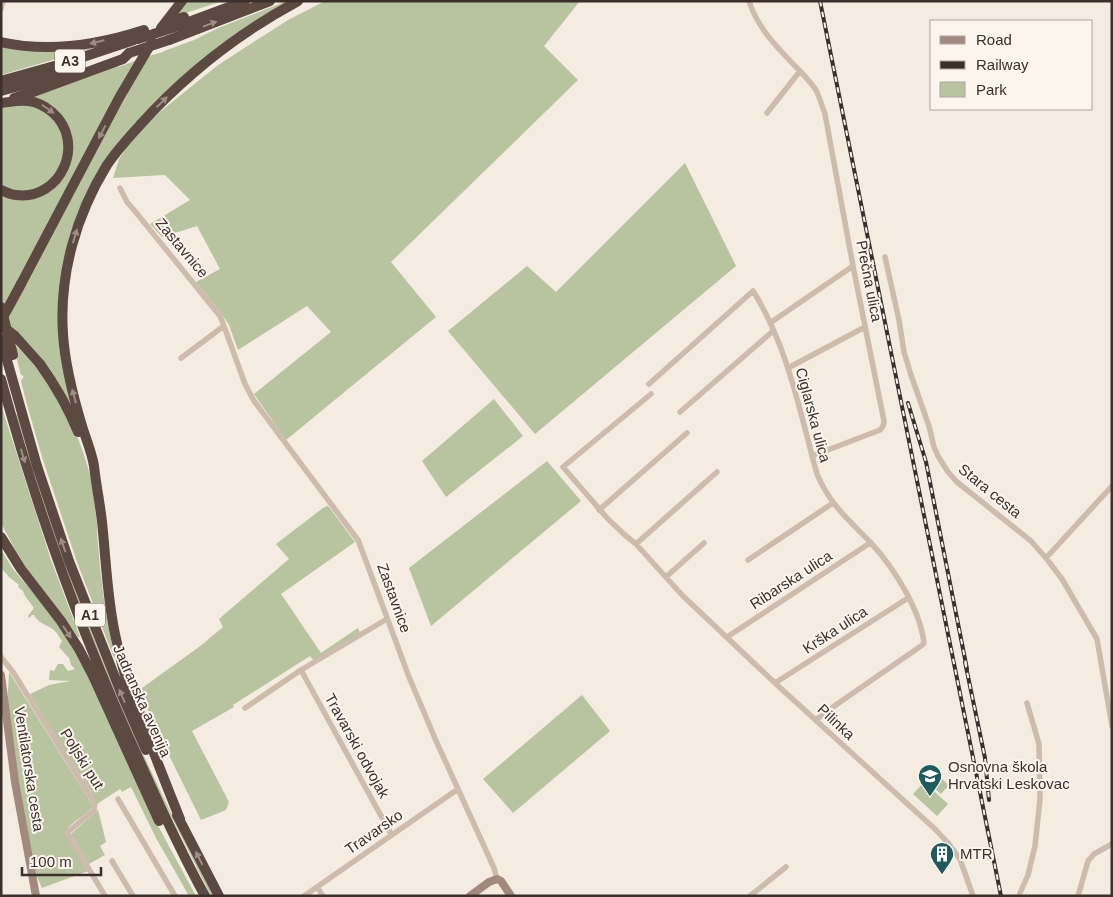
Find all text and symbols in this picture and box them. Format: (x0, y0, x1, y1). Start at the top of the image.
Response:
one-way arrow (202, 20, 217, 27)
legend (930, 20, 1093, 110)
text: Road (976, 31, 1012, 48)
one-way arrow (90, 38, 105, 46)
road number: A3 (55, 49, 85, 72)
text: Railway (976, 56, 1029, 73)
text: Park (976, 81, 1007, 98)
one-way arrow (156, 96, 168, 108)
one-way arrow (41, 104, 54, 115)
one-way arrow (97, 125, 106, 138)
street label: Zastavnice (153, 214, 212, 281)
one-way arrow (71, 229, 79, 244)
street label: Prečna ulica (853, 239, 886, 324)
street label: Ciglarska ulica (793, 366, 834, 465)
one-way arrow (69, 389, 77, 404)
one-way arrow (20, 448, 28, 463)
street label: Stara cesta (955, 460, 1026, 522)
one-way arrow (59, 537, 66, 552)
street label: Ribarska ulica (747, 546, 835, 612)
street label: Zastavnice (374, 561, 415, 635)
street label: Krška ulica (799, 602, 871, 657)
road number: A1 (75, 604, 105, 626)
one-way arrow (63, 625, 72, 638)
street label: Jadranska avenija (110, 642, 175, 760)
one-way arrow (118, 689, 126, 703)
street label: Travarski odvojak (322, 690, 393, 801)
street label: Pilinka (814, 700, 859, 743)
street label: Ventilatorska cesta (11, 705, 48, 833)
street label: Poljski put (57, 725, 108, 793)
place label: Osnovna škola Hrvatski Leskovac (948, 758, 1070, 792)
school or university icon: Osnovna škola Hrvatski Leskovac (917, 763, 943, 797)
street label: Travarsko (342, 806, 406, 858)
building icon: MTR (929, 841, 955, 875)
scale bar (22, 844, 101, 876)
place label: MTR (960, 845, 993, 862)
one-way arrow (195, 850, 203, 865)
text: 100 m (30, 853, 72, 870)

